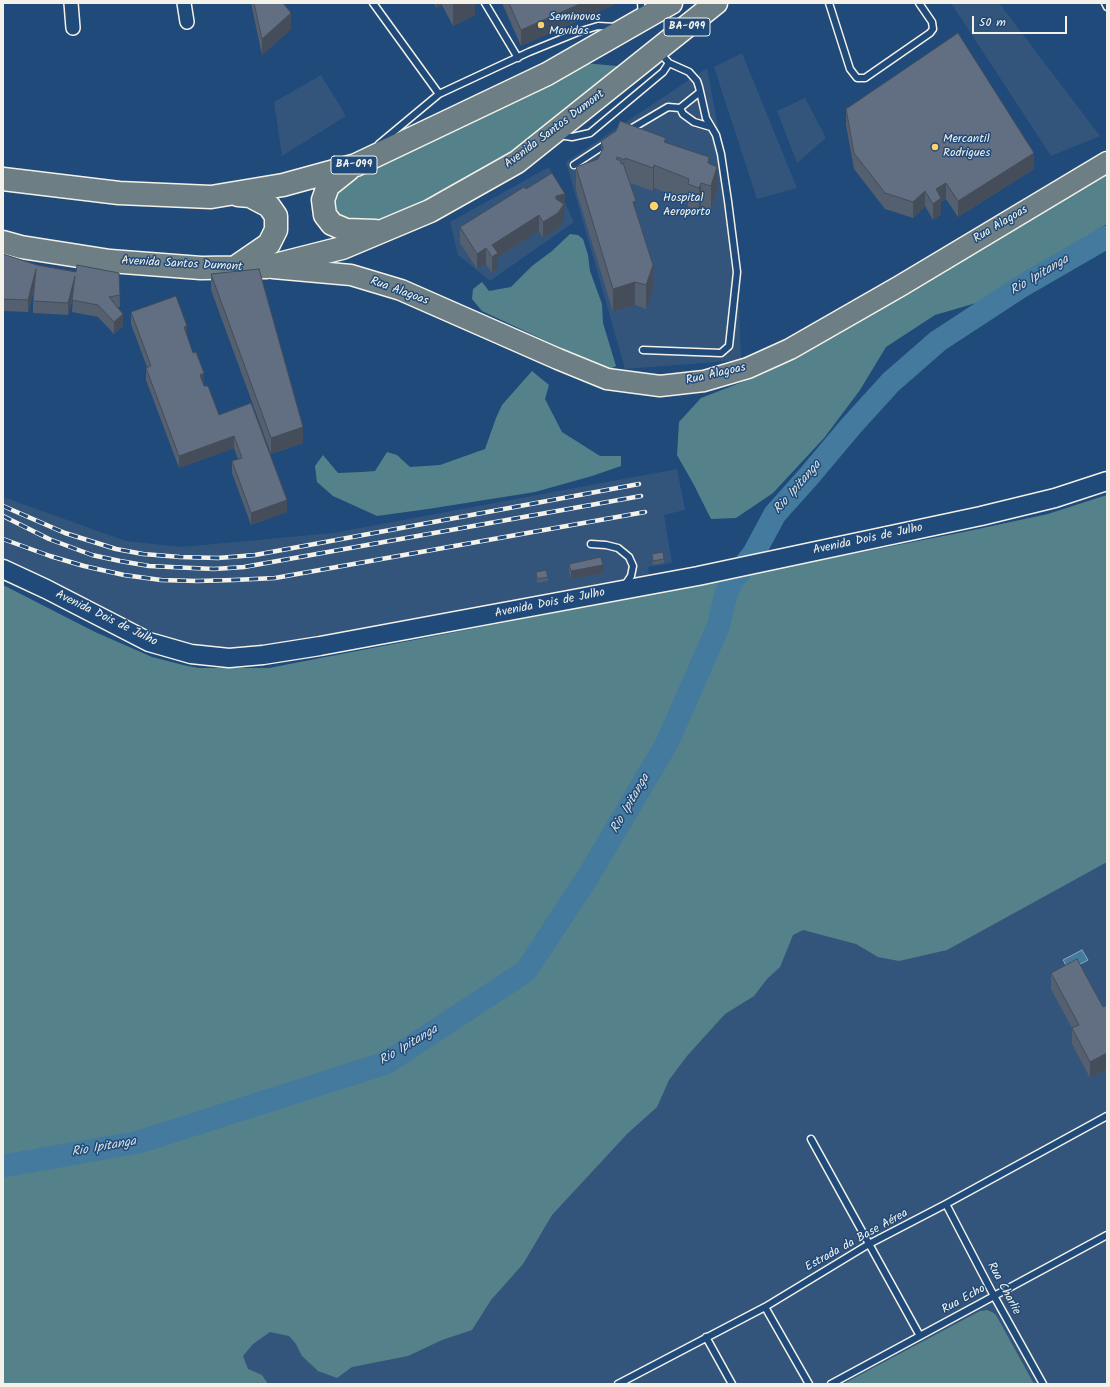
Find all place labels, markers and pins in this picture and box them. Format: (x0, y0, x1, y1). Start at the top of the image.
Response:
place label: Seminovos Movidas (549, 11, 601, 39)
marker: Seminovos Movidas (536, 20, 546, 30)
place label: Mercantil Rodrigues (943, 133, 990, 161)
marker: Mercantil Rodrigues (930, 142, 940, 152)
place label: Hospital Aeroporto (663, 192, 710, 220)
marker: Hospital Aeroporto (648, 200, 660, 212)

